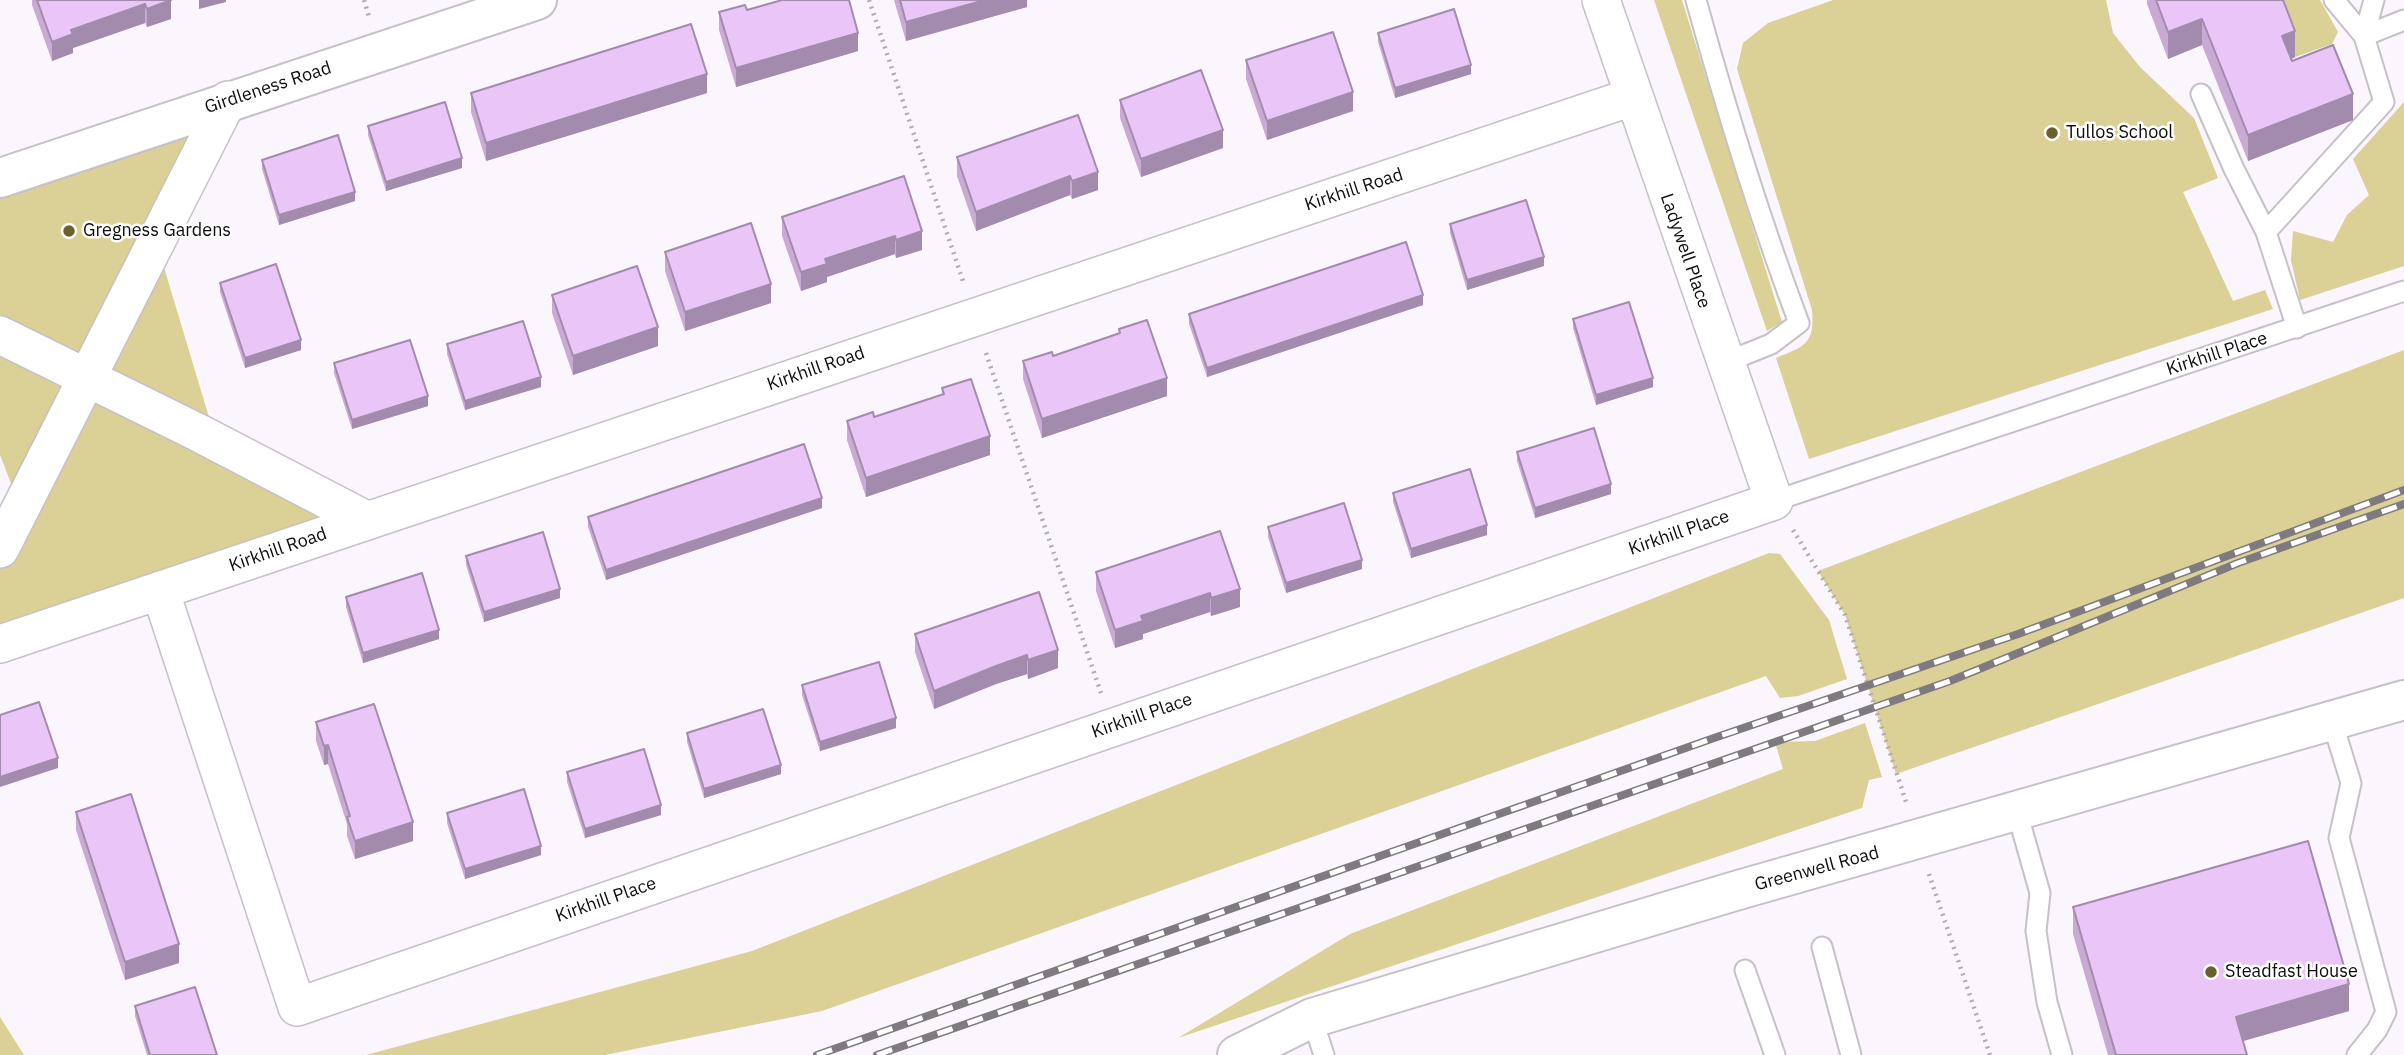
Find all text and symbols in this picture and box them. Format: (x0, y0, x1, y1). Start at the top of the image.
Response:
street label: Girdleness Road (202, 57, 334, 119)
place label: Tullos School (2066, 122, 2173, 144)
marker: Tullos School (2044, 125, 2060, 141)
street label: Kirkhill Road (1302, 164, 1406, 216)
street label: Ladywell Place (1655, 191, 1715, 311)
place label: Gregness Gardens (83, 220, 231, 242)
marker: Gregness Gardens (61, 223, 77, 239)
street label: Kirkhill Place (2164, 328, 2270, 380)
street label: Kirkhill Road (764, 342, 868, 396)
street label: Kirkhill Place (1626, 506, 1732, 560)
street label: Kirkhill Road (226, 523, 330, 577)
street label: Kirkhill Place (1089, 689, 1195, 743)
street label: Greenwell Road (1752, 842, 1882, 896)
street label: Kirkhill Place (553, 873, 659, 927)
place label: Steadfast House (2225, 961, 2358, 983)
marker: Steadfast House (2203, 964, 2219, 980)

